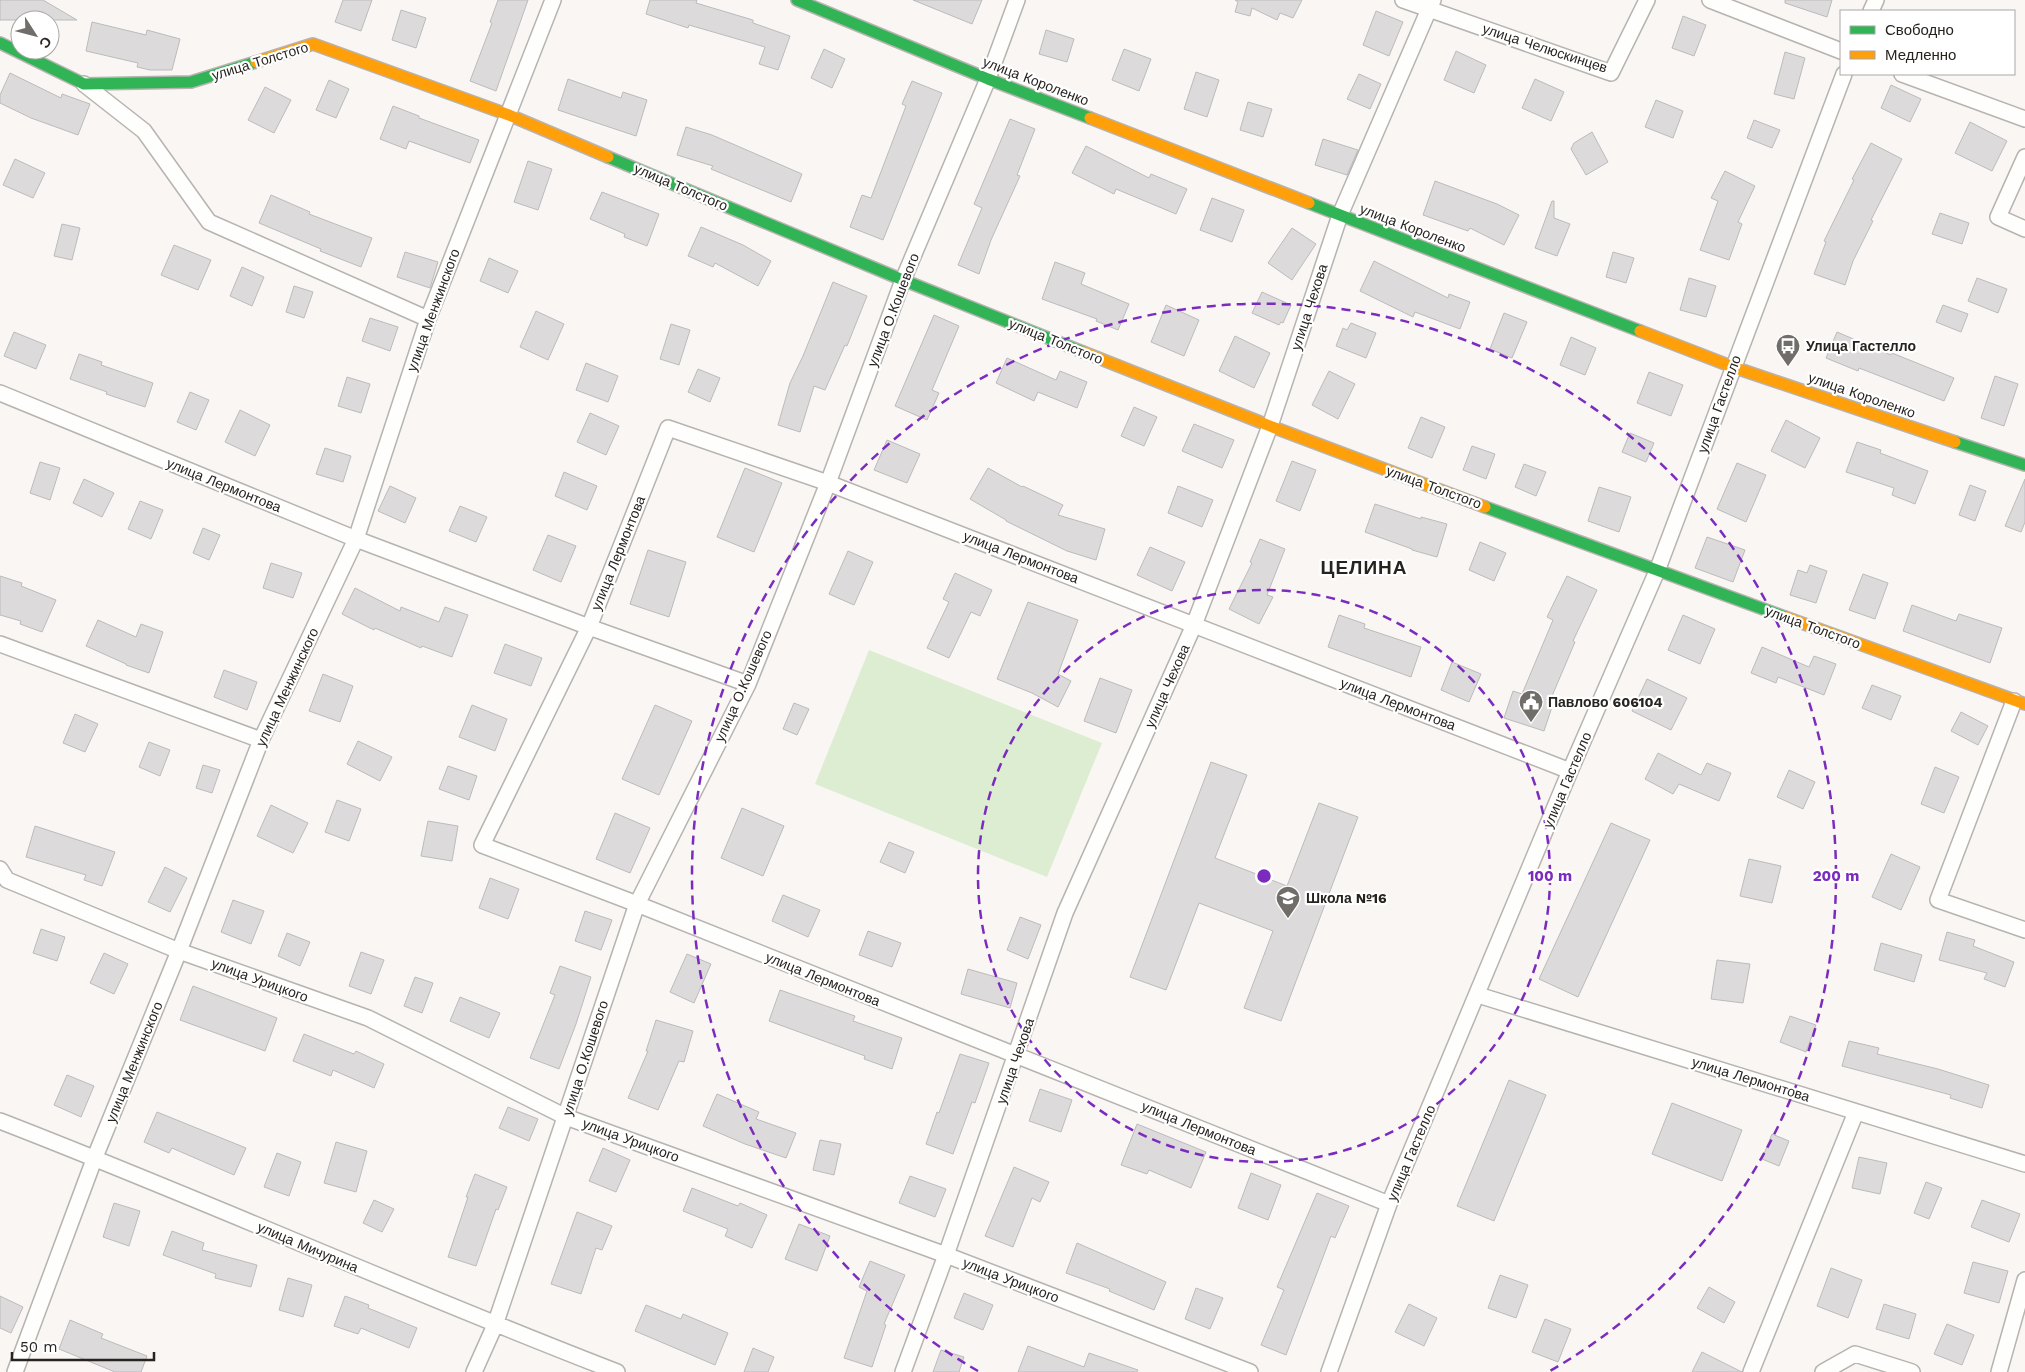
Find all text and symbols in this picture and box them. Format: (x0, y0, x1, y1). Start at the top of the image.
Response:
north arrow (10, 10, 60, 60)
legend (1840, 10, 2015, 75)
street label: улица Челюскинцев (1481, 20, 1609, 76)
text: Свободно (1885, 21, 1954, 39)
text: С (36, 34, 55, 51)
street label: улица Толстого (210, 39, 310, 83)
text: Медленно (1885, 46, 1956, 64)
street label: улица Короленко (981, 53, 1091, 109)
street label: улица Толстого (632, 160, 730, 214)
street label: улица Короленко (1358, 200, 1468, 256)
street label: улица Менжинского (403, 246, 463, 373)
street label: улица О.Кошевого (864, 251, 922, 369)
street label: улица Чехова (1288, 262, 1331, 352)
street label: улица Толстого (1007, 315, 1106, 367)
bus stop icon: Улица Гастелло (1775, 333, 1801, 367)
place label: Улица Гастелло (1806, 338, 1916, 354)
street label: улица Гастелло (1694, 353, 1744, 455)
street label: улица Короленко (1806, 369, 1918, 421)
street label: улица Лермонтова (164, 455, 284, 515)
street label: улица Толстого (1384, 462, 1484, 512)
street label: улица Лермонтова (588, 493, 648, 613)
street label: улица Лермонтова (961, 528, 1081, 586)
district label: ЦЕЛИНА (1321, 556, 1407, 579)
street label: улица Толстого (1763, 602, 1863, 652)
street label: улица Менжинского (252, 625, 322, 749)
street label: улица О.Кошевого (711, 628, 775, 744)
street label: улица Чехова (1141, 642, 1193, 730)
street label: улица Лермонтова (1338, 675, 1458, 733)
public building icon: Павлово 606104 (1518, 689, 1544, 723)
place label: Павлово 606104 (1548, 694, 1663, 710)
street label: улица Гастелло (1540, 729, 1595, 830)
centre of rings (1255, 867, 1273, 885)
text: 100 m (1528, 867, 1572, 885)
text: 200 m (1813, 867, 1859, 885)
school or university icon: Школа №16 (1275, 885, 1301, 919)
place label: Школа №16 (1306, 890, 1387, 906)
street label: улица Лермонтова (763, 949, 883, 1009)
street label: улица Урицкого (209, 955, 311, 1005)
street label: улица О.Кошевого (559, 998, 611, 1118)
street label: улица Менжинского (102, 999, 166, 1125)
street label: улица Чехова (993, 1016, 1037, 1106)
street label: улица Лермонтова (1690, 1053, 1812, 1105)
street label: улица Лермонтова (1139, 1098, 1259, 1158)
street label: улица Гастелло (1384, 1102, 1439, 1203)
street label: улица Урицкого (580, 1115, 682, 1165)
street label: улица Мичурина (255, 1219, 361, 1276)
street label: улица Урицкого (961, 1254, 1062, 1306)
scale bar (12, 1330, 155, 1362)
text: 50 m (20, 1338, 57, 1356)

